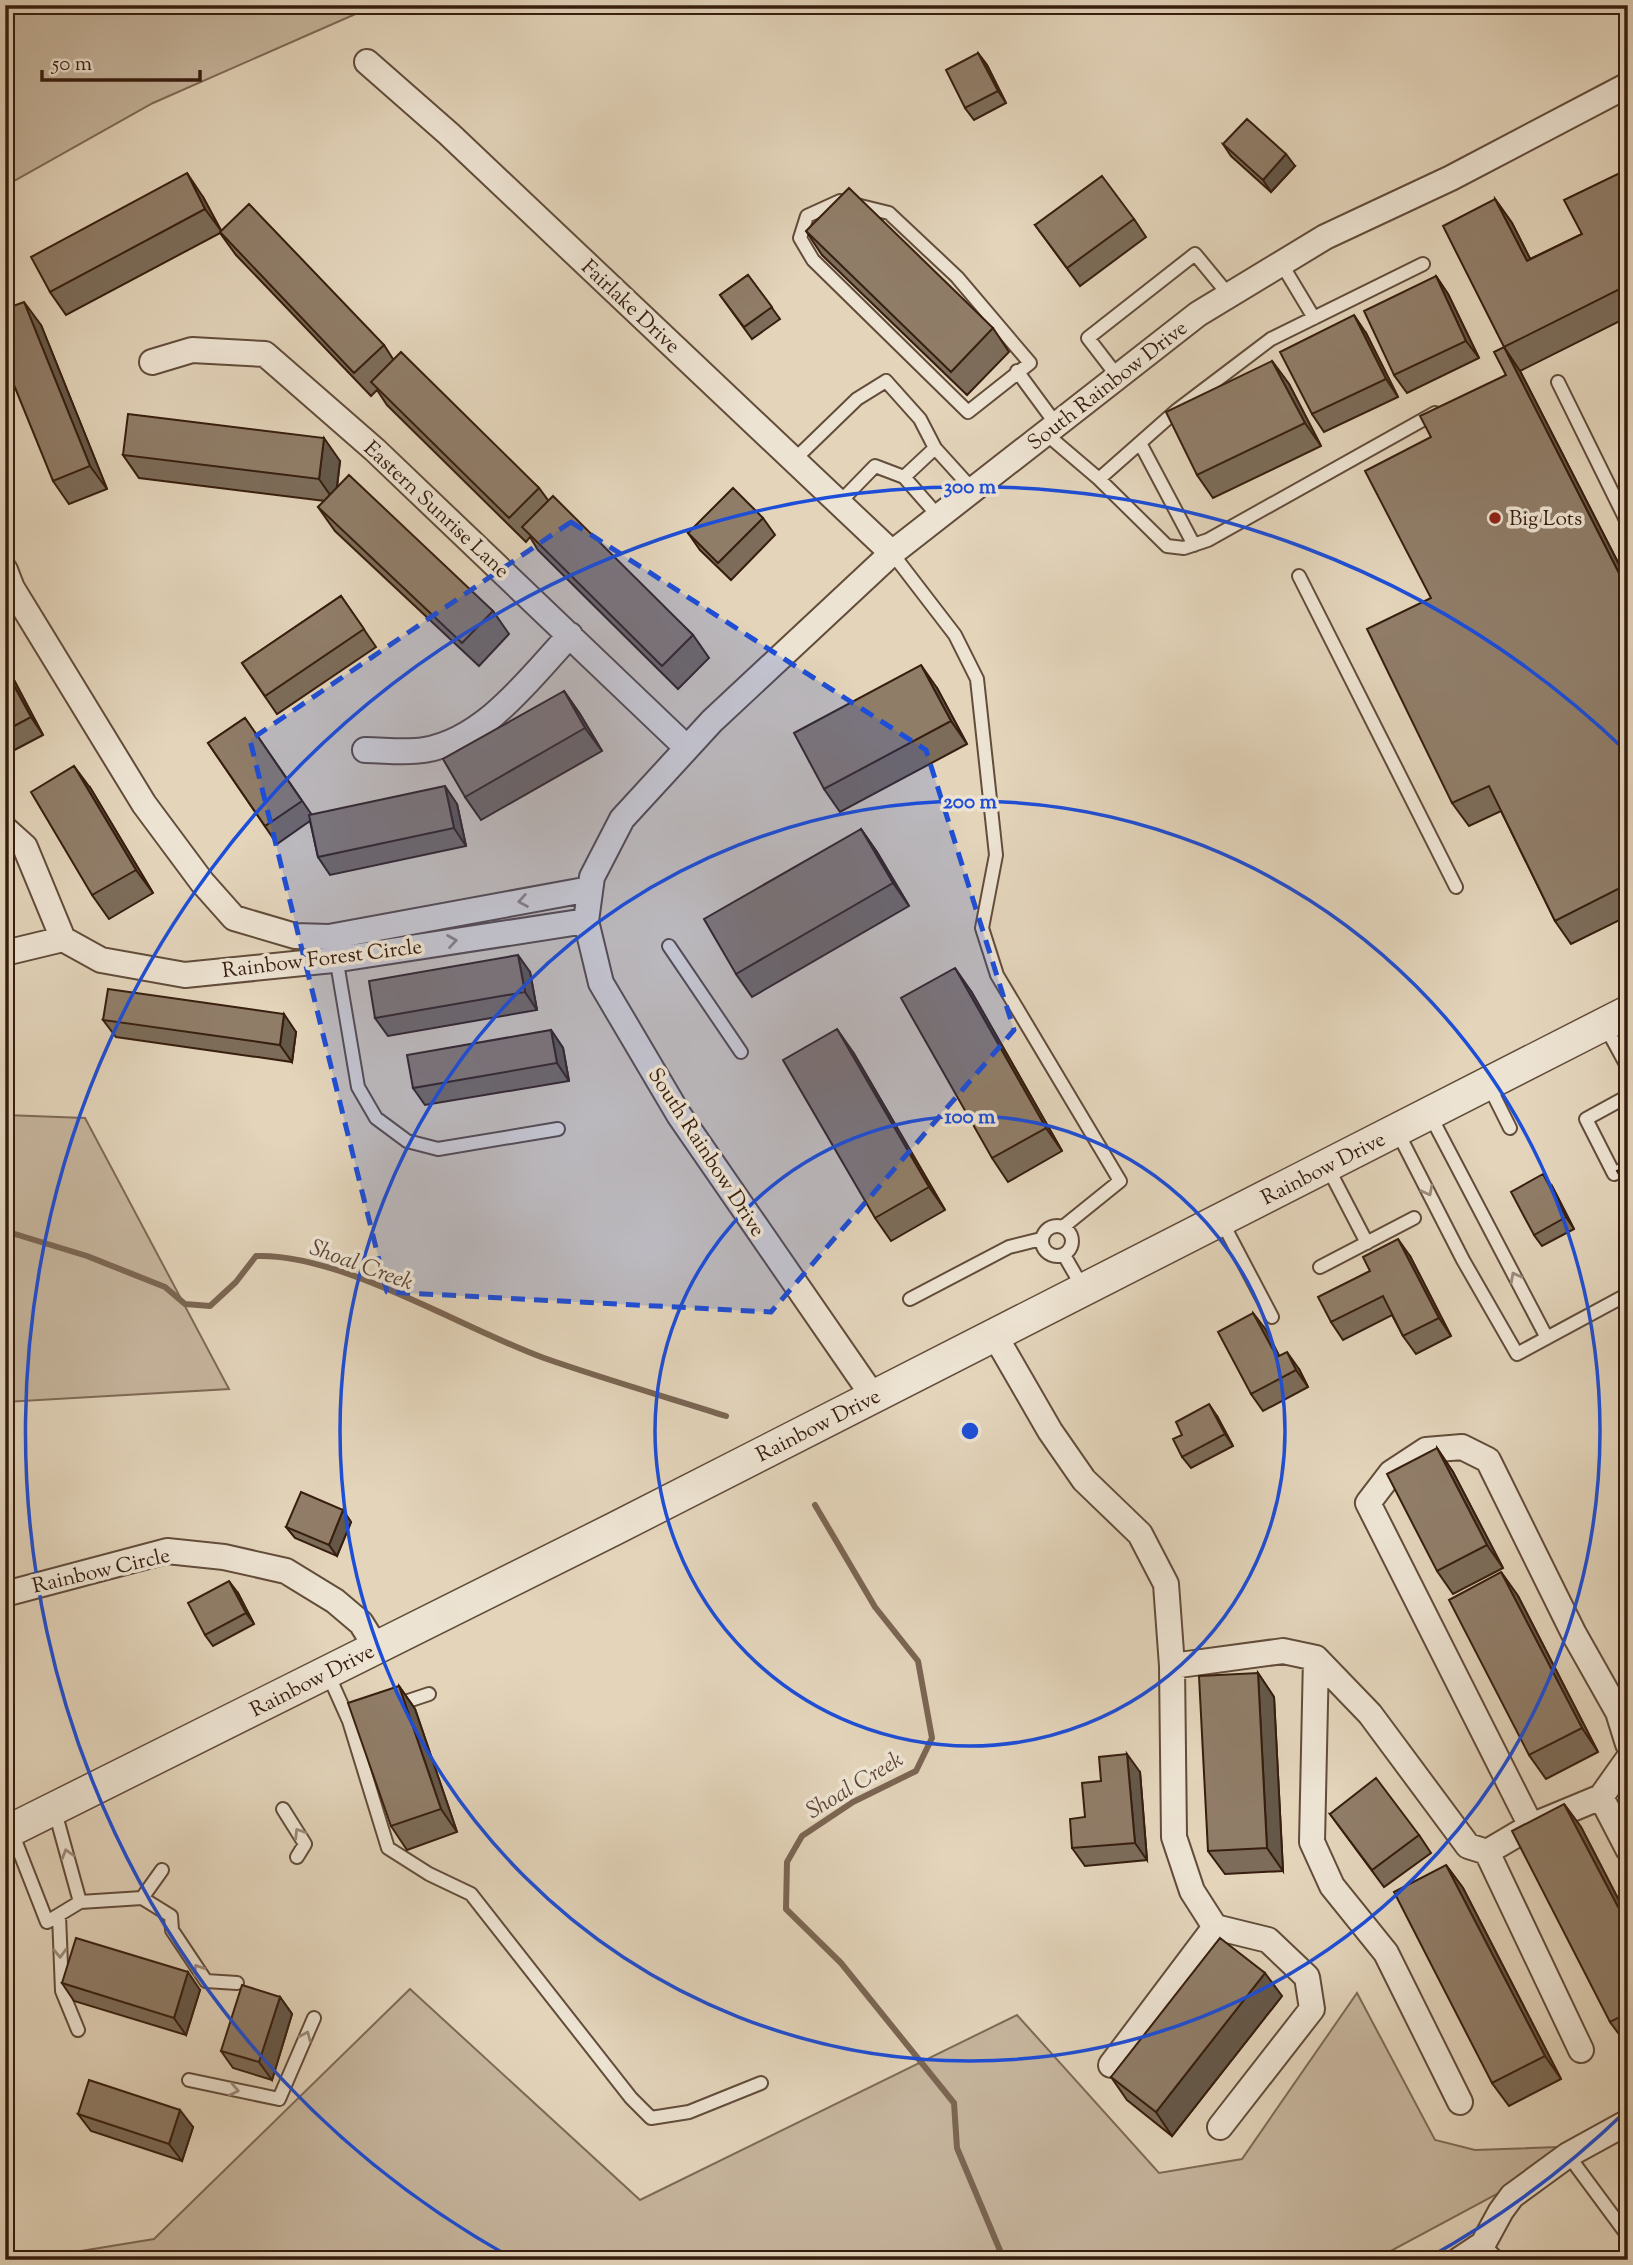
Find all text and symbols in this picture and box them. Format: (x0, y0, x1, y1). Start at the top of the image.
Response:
scale bar (42, 38, 200, 82)
text: 50 m (51, 50, 92, 80)
street label: Fairlake Drive (573, 254, 686, 361)
street label: South Rainbow Drive (1022, 314, 1195, 459)
street label: Eastern Sunrise Lane (356, 435, 515, 586)
text: 300 m (944, 473, 997, 503)
place label: Big Lots (1509, 505, 1582, 535)
marker: Big Lots (1487, 510, 1503, 526)
text: 200 m (943, 788, 998, 818)
one-way arrow (517, 893, 529, 908)
street label: Rainbow Forest Circle (221, 933, 424, 987)
one-way arrow (446, 934, 458, 949)
street label: South Rainbow Drive (639, 1063, 771, 1243)
text: 100 m (945, 1103, 996, 1133)
street label: Rainbow Drive (1257, 1126, 1391, 1214)
one-way arrow (1420, 1184, 1433, 1196)
water label: Shoal Creek (305, 1232, 418, 1300)
one-way arrow (1510, 1272, 1524, 1285)
street label: Rainbow Drive (752, 1383, 886, 1471)
centre of rings (958, 1419, 982, 1443)
street label: Rainbow Circle (30, 1542, 173, 1602)
street label: Rainbow Drive (246, 1638, 380, 1726)
water label: Shoal Creek (800, 1744, 910, 1828)
one-way arrow (294, 1827, 307, 1840)
one-way arrow (60, 1848, 75, 1860)
one-way arrow (53, 1947, 68, 1958)
one-way arrow (193, 1964, 206, 1977)
one-way arrow (298, 2031, 312, 2043)
one-way arrow (228, 2081, 240, 2096)

